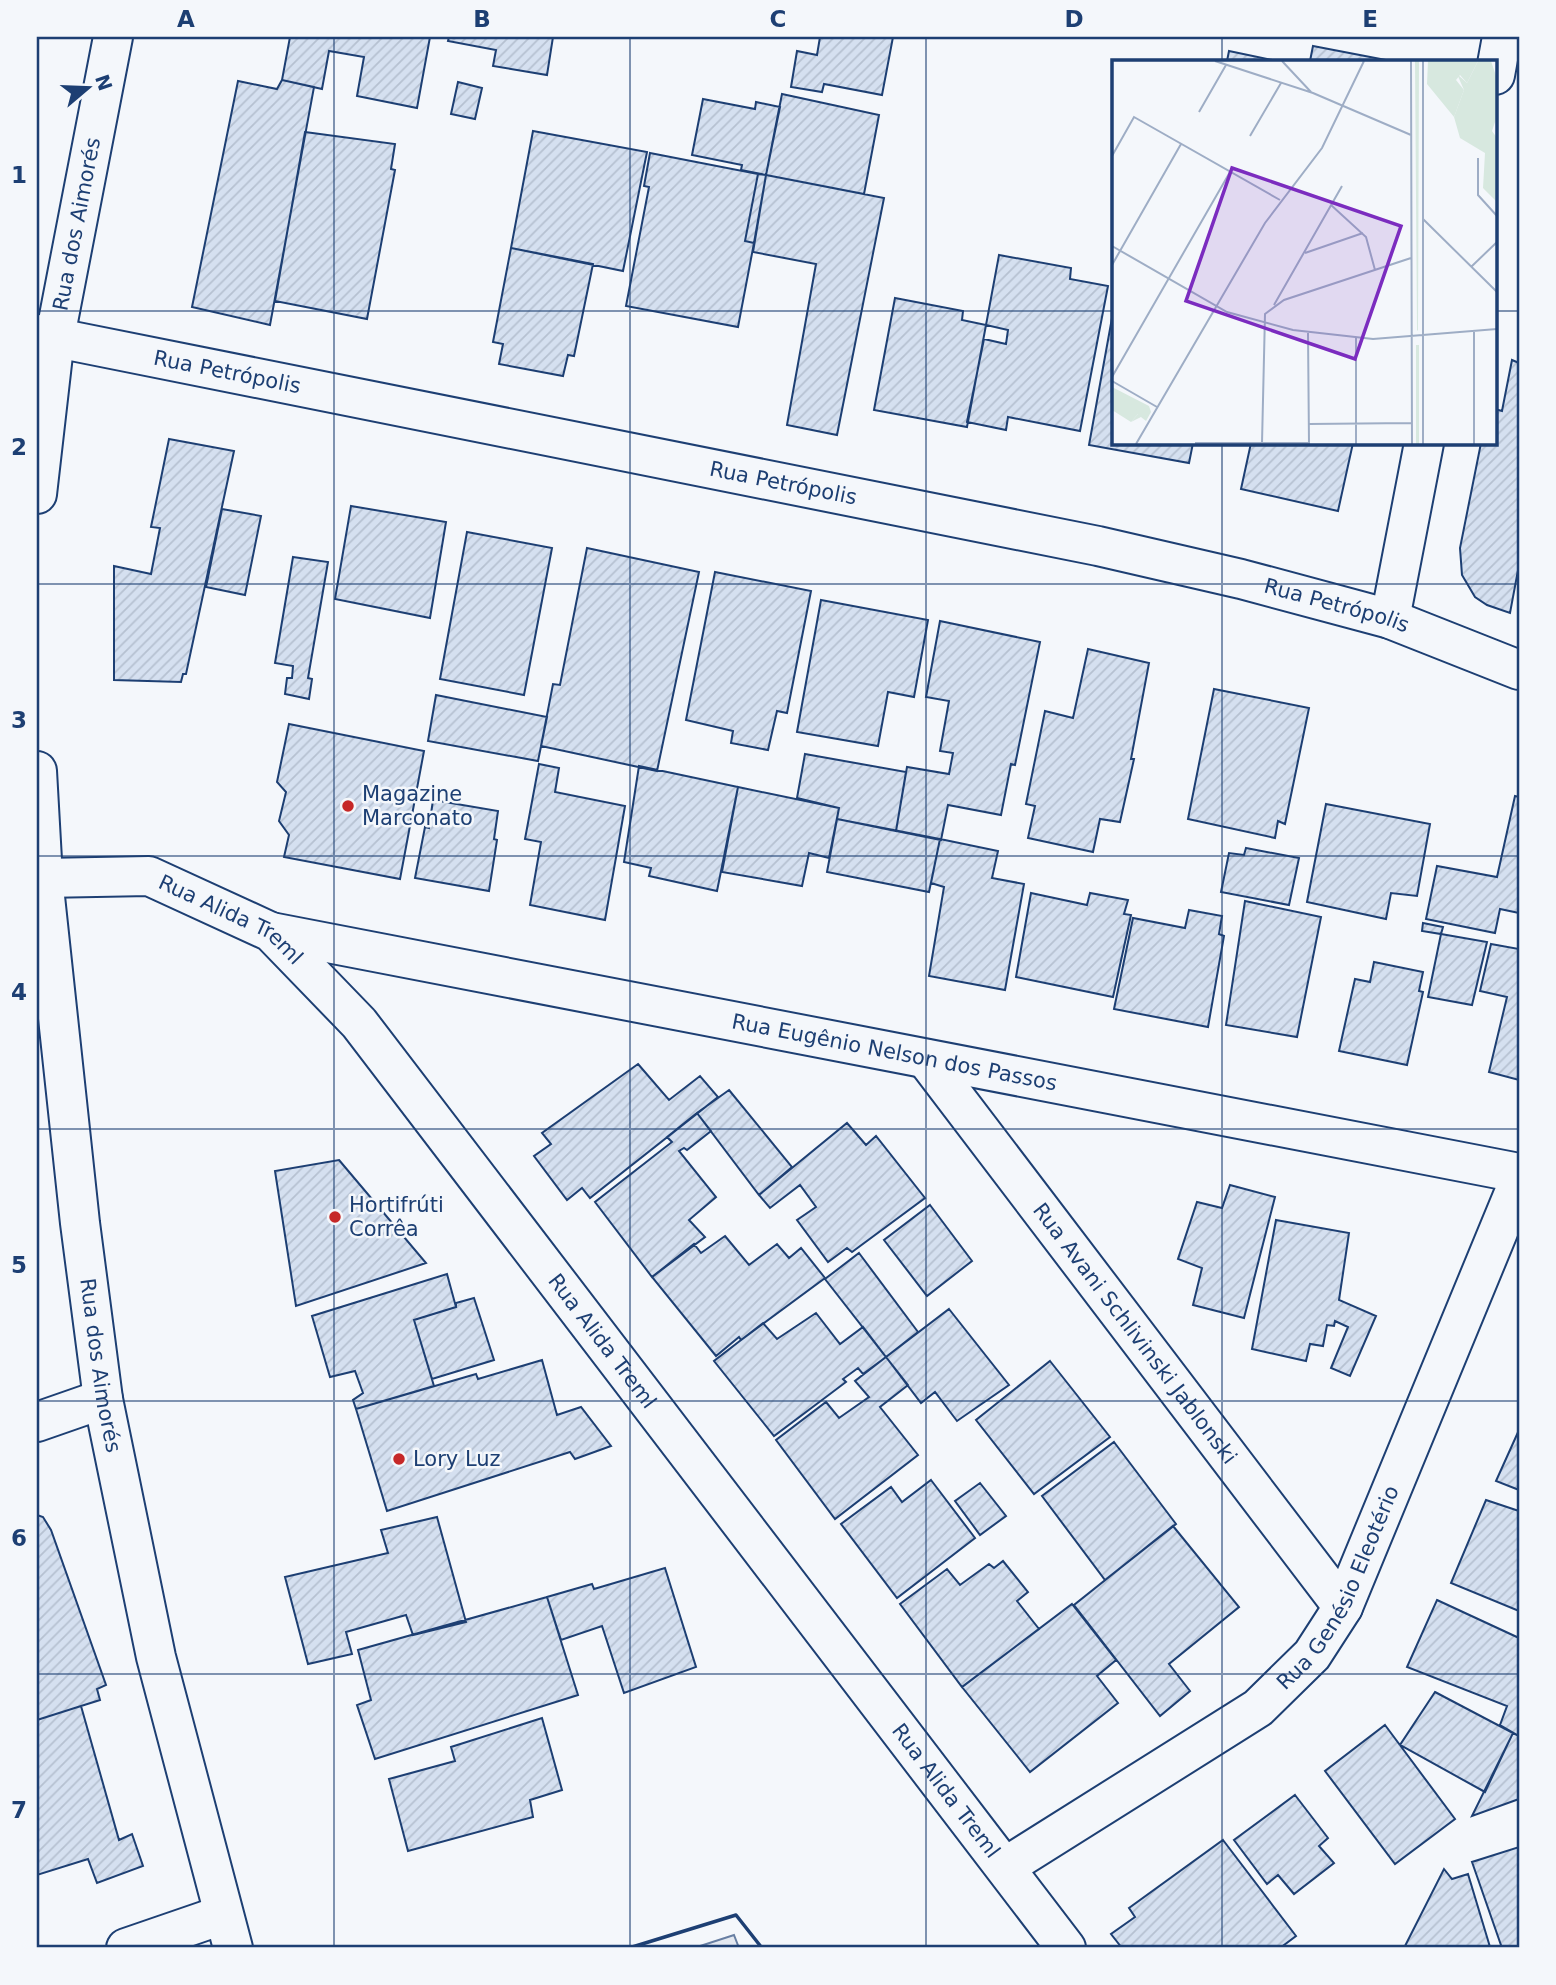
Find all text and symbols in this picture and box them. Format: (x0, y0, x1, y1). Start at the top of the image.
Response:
text: A (177, 6, 195, 32)
text: B (473, 6, 491, 32)
text: C (770, 6, 786, 32)
text: D (1064, 6, 1084, 32)
text: E (1362, 6, 1378, 32)
north arrow (52, 52, 122, 122)
inset map (1112, 60, 1496, 444)
text: N (91, 71, 117, 94)
street label: Rua dos Aimorés (48, 135, 105, 313)
text: 1 (11, 162, 27, 188)
street label: Rua Petrópolis (152, 346, 303, 398)
text: 2 (11, 434, 27, 460)
street label: Rua Petrópolis (708, 457, 859, 510)
street label: Rua Petrópolis (1262, 574, 1413, 637)
text: 3 (11, 707, 27, 733)
place label: Magazine Marconato (362, 782, 473, 830)
marker: Magazine Marconato (340, 798, 356, 814)
street label: Rua Alida Treml (155, 870, 308, 969)
text: 4 (11, 979, 27, 1005)
street label: Rua Eugênio Nelson dos Passos (730, 1009, 1059, 1096)
place label: Hortifrúti Corrêa (349, 1193, 444, 1241)
street label: Rua Avani Schlivinski Jablonski (1028, 1198, 1242, 1469)
marker: Hortifrúti Corrêa (327, 1209, 343, 1225)
text: 5 (11, 1252, 27, 1278)
street label: Rua Alida Treml (543, 1269, 661, 1413)
street label: Rua dos Aimorés (75, 1277, 126, 1455)
place label: Lory Luz (413, 1447, 501, 1471)
marker: Lory Luz (391, 1451, 407, 1467)
street label: Rua Genésio Eleotério (1272, 1482, 1404, 1695)
text: 6 (11, 1525, 27, 1551)
street label: Rua Alida Treml (887, 1719, 1005, 1863)
text: 7 (11, 1797, 27, 1823)

